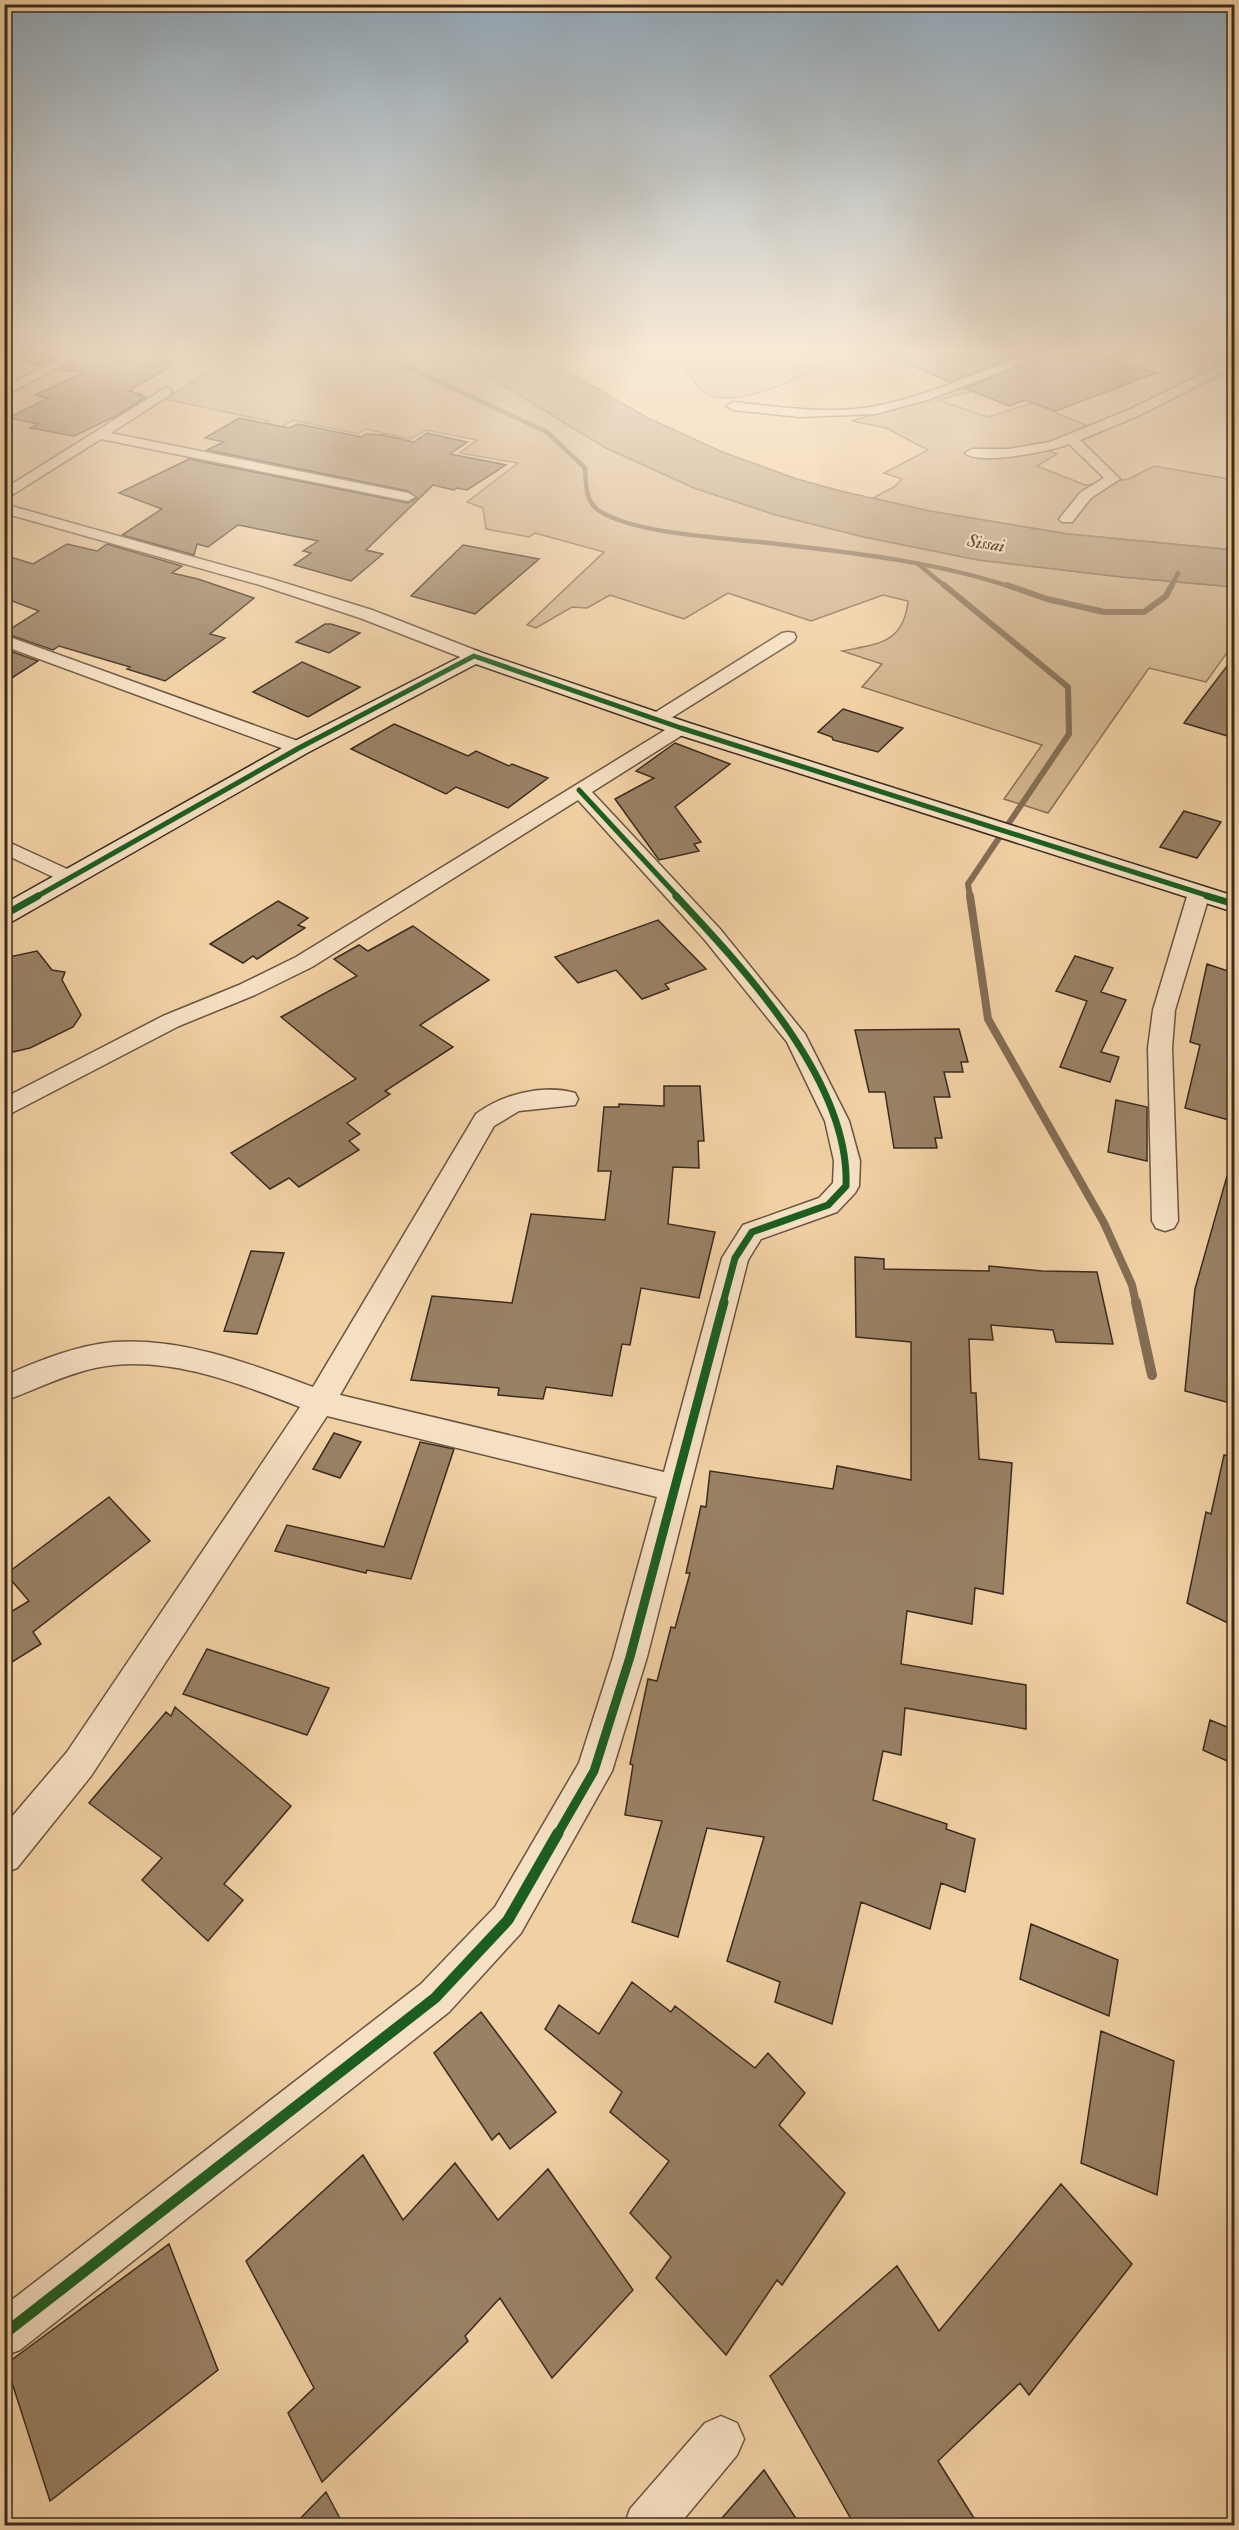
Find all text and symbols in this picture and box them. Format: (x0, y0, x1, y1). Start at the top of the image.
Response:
water label: Sissai (965, 529, 1006, 558)

